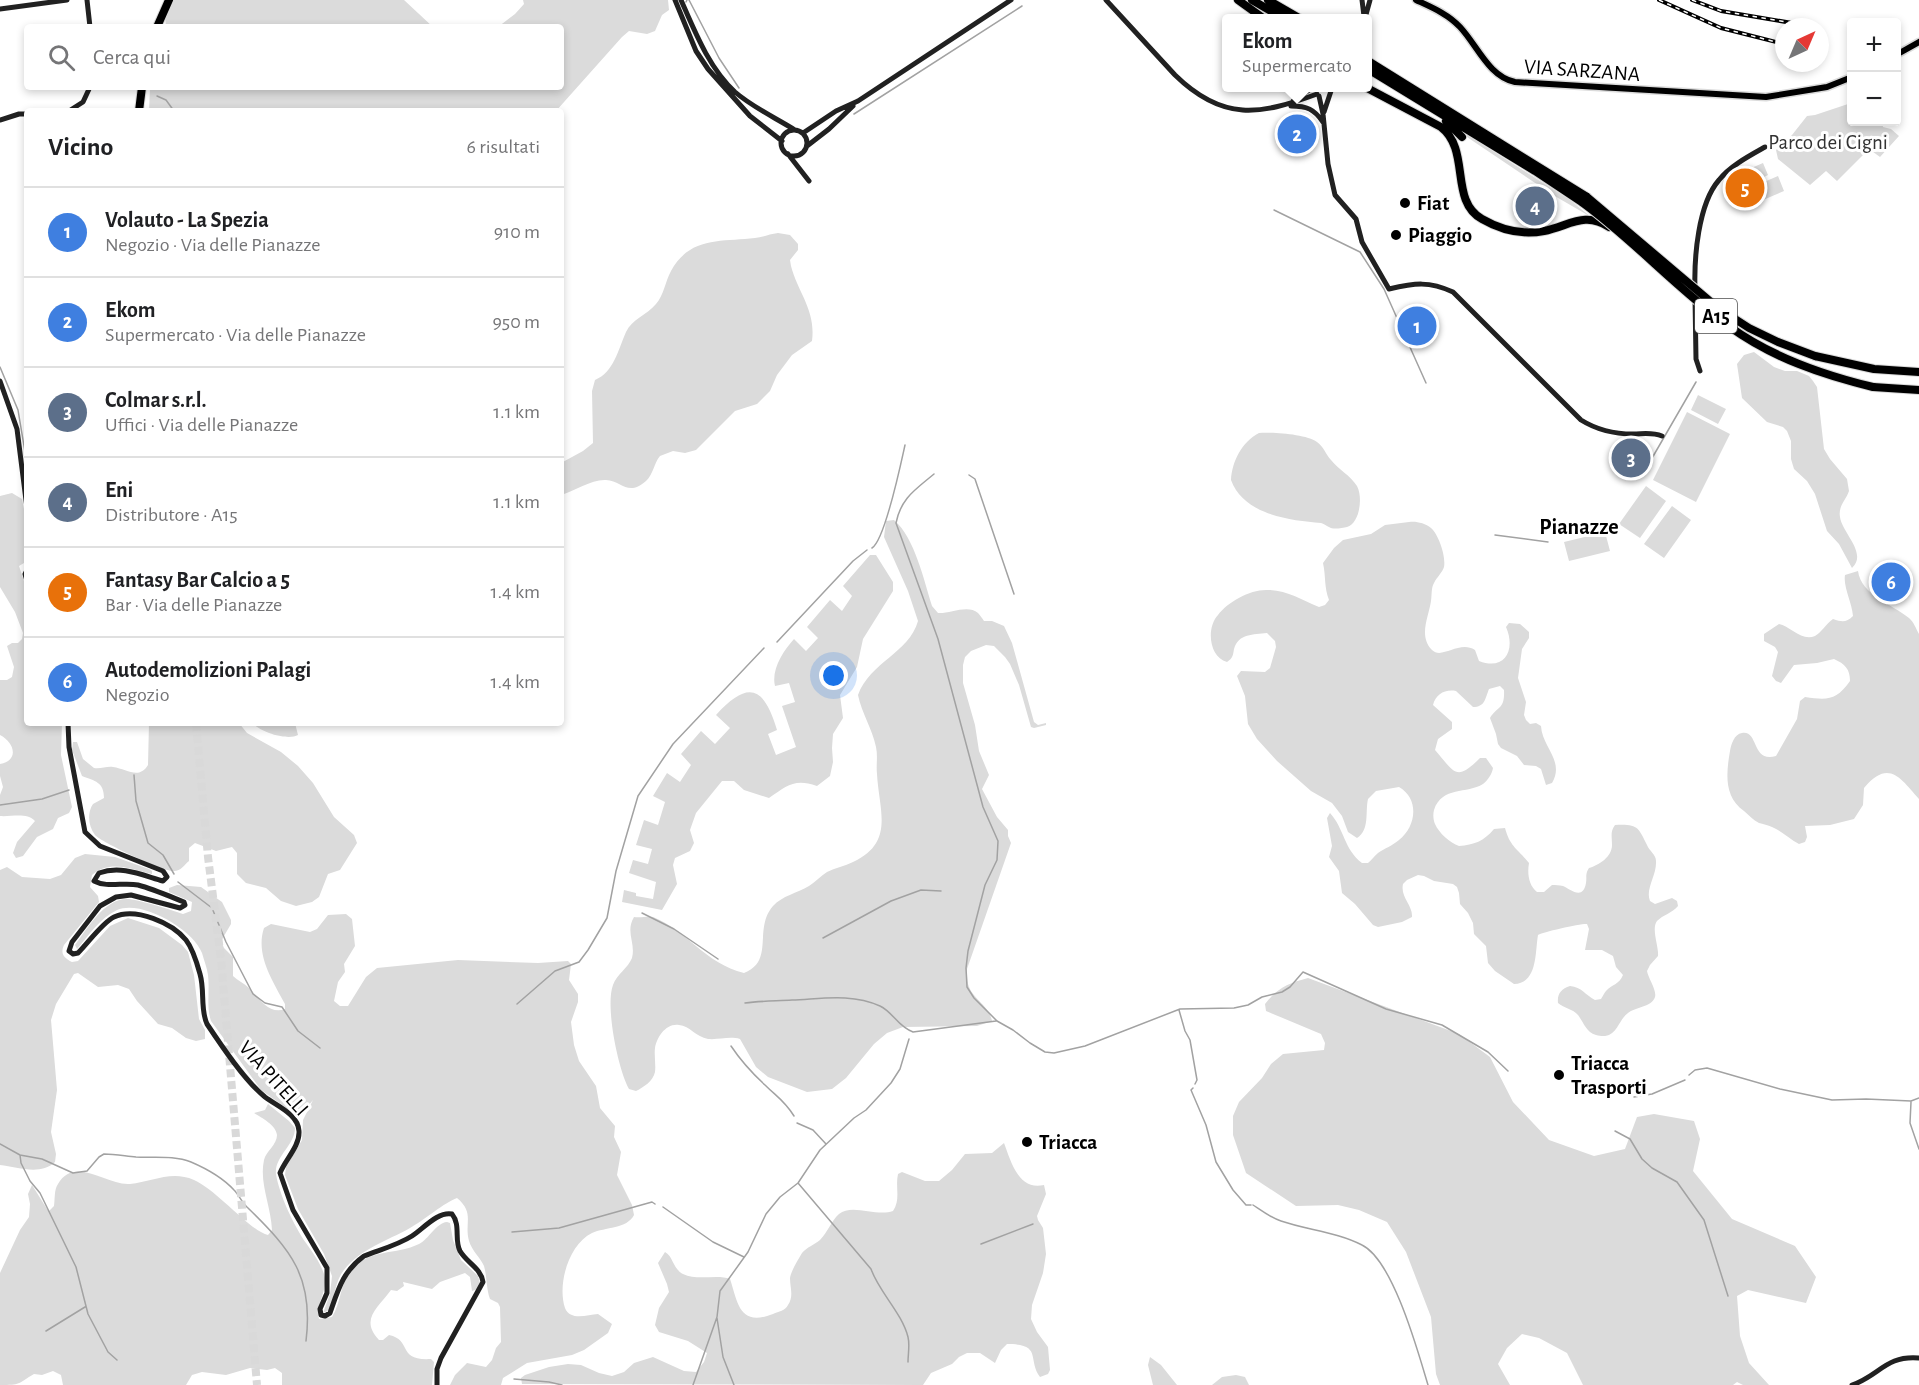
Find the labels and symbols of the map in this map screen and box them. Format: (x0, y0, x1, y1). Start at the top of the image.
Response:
north arrow (1775, 18, 1829, 72)
street label: VIA SARZANA (1523, 56, 1641, 85)
pin: 2 (1278, 112, 1316, 156)
park label: Parco dei Cigni (1768, 132, 1888, 153)
pin: 5 (1726, 166, 1764, 210)
pin: 4 (1516, 184, 1555, 228)
place label: Fiat (1417, 193, 1449, 214)
marker: Fiat (1398, 196, 1412, 210)
place label: Piaggio (1408, 225, 1472, 246)
marker: Piaggio (1389, 228, 1403, 242)
road number: A15 (1695, 299, 1737, 333)
pin: 1 (1398, 304, 1436, 348)
pin: 3 (1612, 436, 1650, 480)
district label: Pianazze (1539, 516, 1619, 538)
pin: 6 (1872, 560, 1910, 604)
your location (819, 661, 848, 690)
street label: VIA PITELLI (235, 1037, 312, 1120)
place label: Triacca Trasporti (1571, 1053, 1647, 1098)
marker: Triacca Trasporti (1552, 1068, 1566, 1082)
place label: Triacca (1039, 1132, 1097, 1153)
marker: Triacca (1020, 1135, 1034, 1149)

